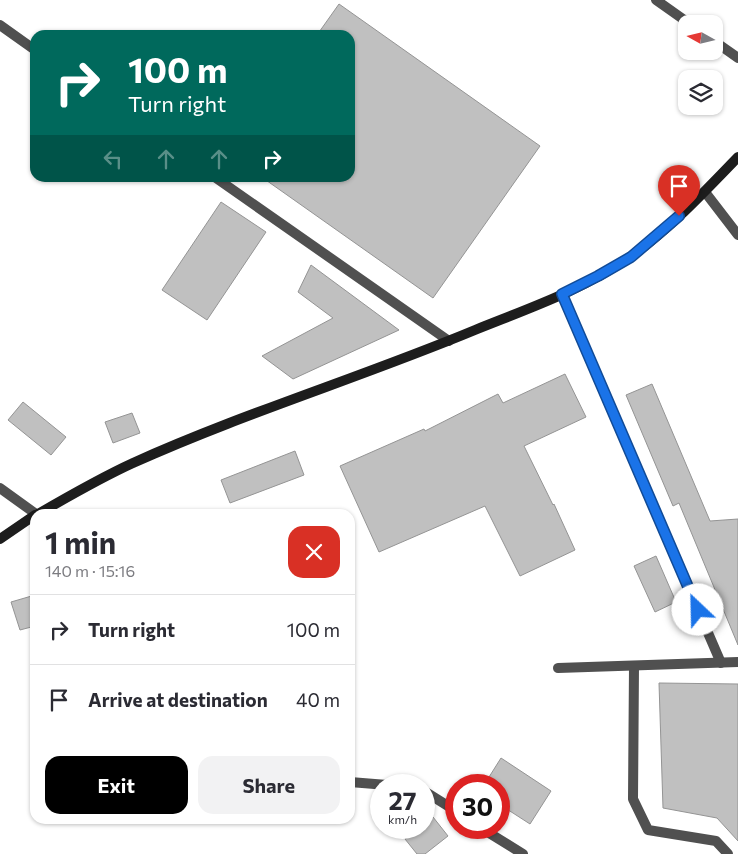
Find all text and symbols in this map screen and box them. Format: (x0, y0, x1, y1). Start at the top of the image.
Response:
north arrow (678, 15, 722, 60)
map controls (678, 15, 723, 115)
text: 100 m (128, 47, 228, 90)
icon: right (45, 50, 110, 115)
button: layers (678, 70, 723, 115)
text: Turn right (128, 90, 226, 117)
icon: left (99, 145, 127, 173)
icon: ahead (152, 145, 180, 173)
icon: ahead (205, 145, 233, 173)
icon: right (258, 145, 286, 173)
pin (658, 165, 700, 216)
icon: arrive (665, 172, 693, 200)
text: 1 min (45, 523, 116, 560)
button: close (288, 526, 340, 578)
text: 140 m · 15:16 (45, 561, 135, 580)
position arrow (671, 583, 723, 635)
icon: right (45, 616, 73, 644)
text: Turn right (88, 618, 175, 641)
text: 100 m (287, 618, 340, 641)
icon: arrive (45, 686, 73, 714)
text: Arrive at destination (88, 688, 268, 711)
text: 40 m (296, 688, 340, 711)
button: Exit (45, 756, 188, 814)
button: Share (198, 756, 340, 814)
speed limit sign: 30 (445, 774, 510, 839)
text: 27 (389, 785, 416, 815)
text: km/h (388, 812, 417, 826)

